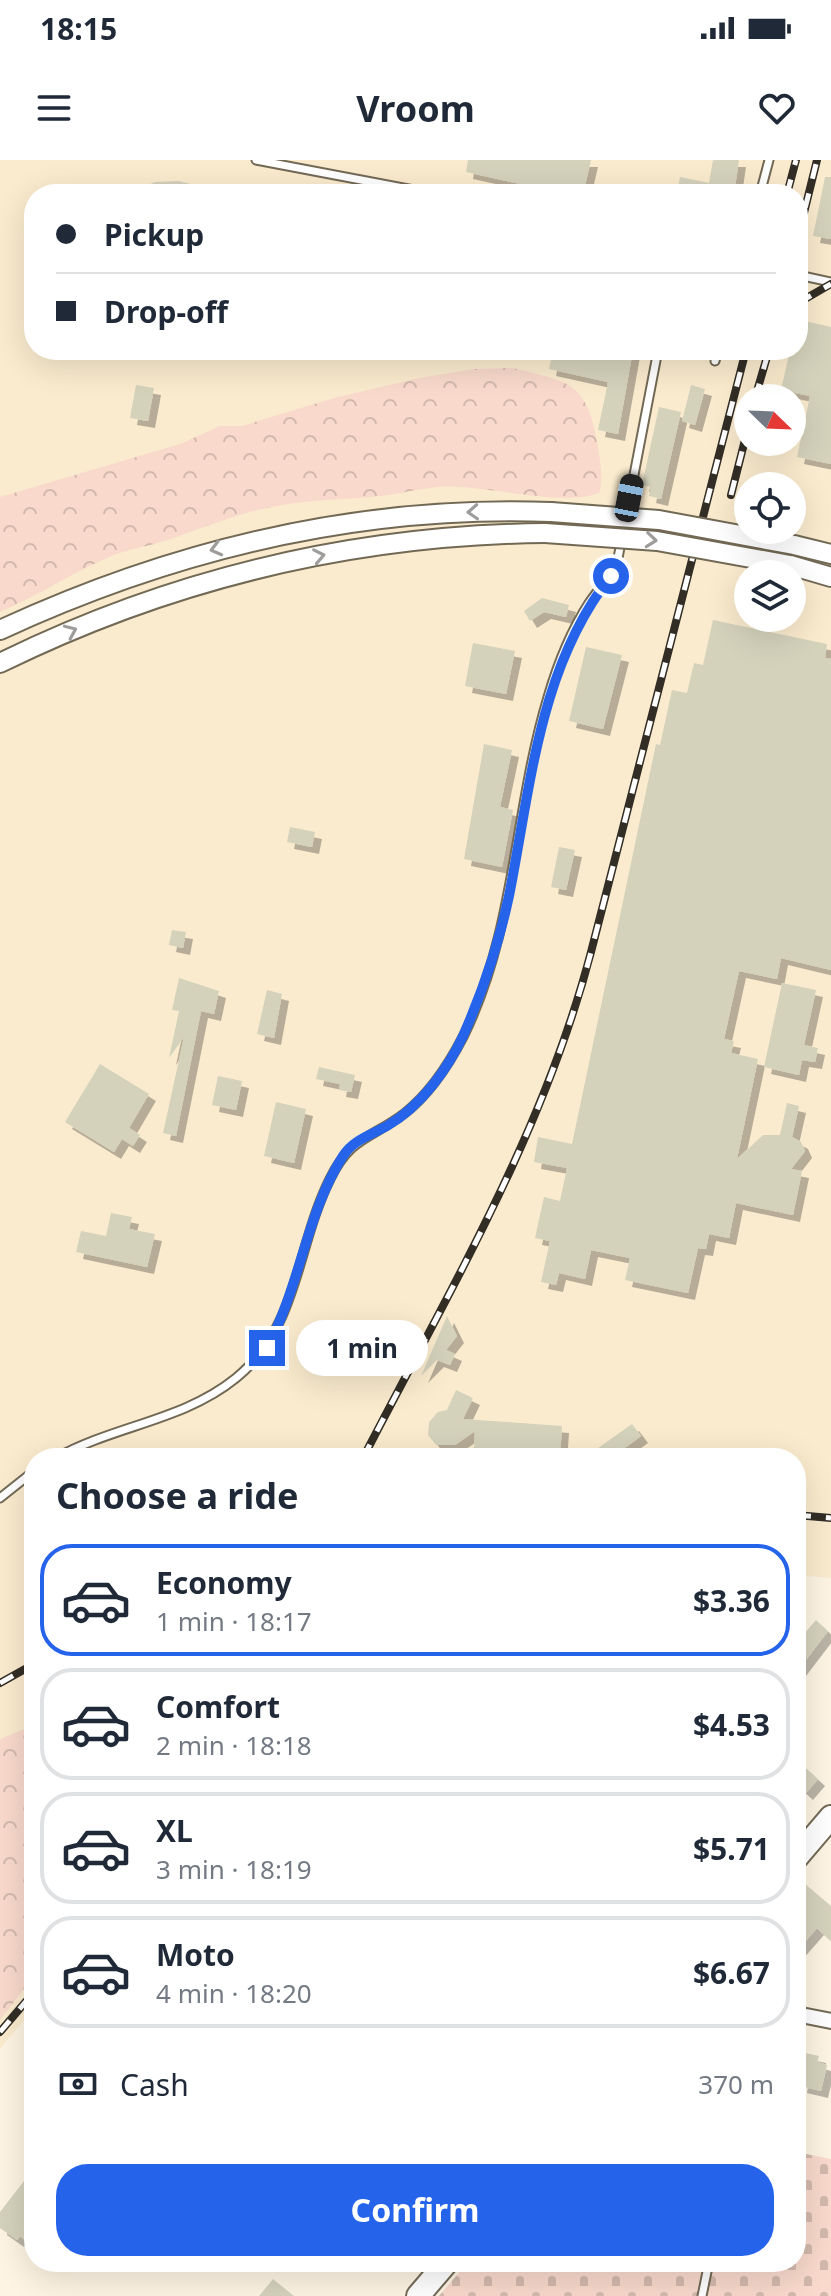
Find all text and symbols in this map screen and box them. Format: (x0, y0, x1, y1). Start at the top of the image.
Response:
text: 18:15 (40, 8, 117, 49)
text: Vroom (356, 84, 475, 133)
icon: menu (32, 86, 76, 130)
icon: heart (755, 86, 799, 130)
text: Pickup (104, 214, 204, 255)
text: Drop-off (104, 291, 228, 332)
north arrow (734, 384, 806, 456)
map controls (734, 384, 806, 632)
car (613, 472, 645, 524)
button: locate (734, 472, 806, 544)
one-way arrow (466, 503, 479, 520)
one-way arrow (645, 532, 658, 549)
one-way arrow (210, 539, 224, 556)
one-way arrow (312, 548, 326, 565)
route start (593, 558, 629, 594)
button: layers (734, 560, 806, 632)
one-way arrow (63, 624, 77, 640)
callout: 1 min (295, 1320, 427, 1376)
route end (249, 1330, 285, 1366)
text: 1 min (326, 1330, 398, 1366)
text: Choose a ride (56, 1471, 298, 1520)
text: Economy (156, 1562, 292, 1603)
icon: car (60, 1564, 132, 1636)
text: $3.36 (693, 1580, 770, 1621)
text: 1 min · 18:17 (156, 1603, 312, 1639)
text: Comfort (156, 1686, 280, 1727)
icon: car (60, 1688, 132, 1760)
text: $4.53 (693, 1704, 770, 1745)
text: 2 min · 18:18 (156, 1727, 312, 1763)
text: XL (156, 1810, 193, 1851)
icon: car (60, 1812, 132, 1884)
text: $5.71 (693, 1828, 770, 1869)
text: 3 min · 18:19 (156, 1851, 312, 1887)
text: Moto (156, 1934, 235, 1975)
icon: car (60, 1936, 132, 2008)
text: $6.67 (693, 1952, 770, 1993)
text: 4 min · 18:20 (156, 1975, 312, 2011)
icon: cash (56, 2062, 100, 2106)
text: Cash (120, 2064, 189, 2105)
text: 370 m (698, 2066, 774, 2102)
button: Confirm (56, 2164, 774, 2256)

